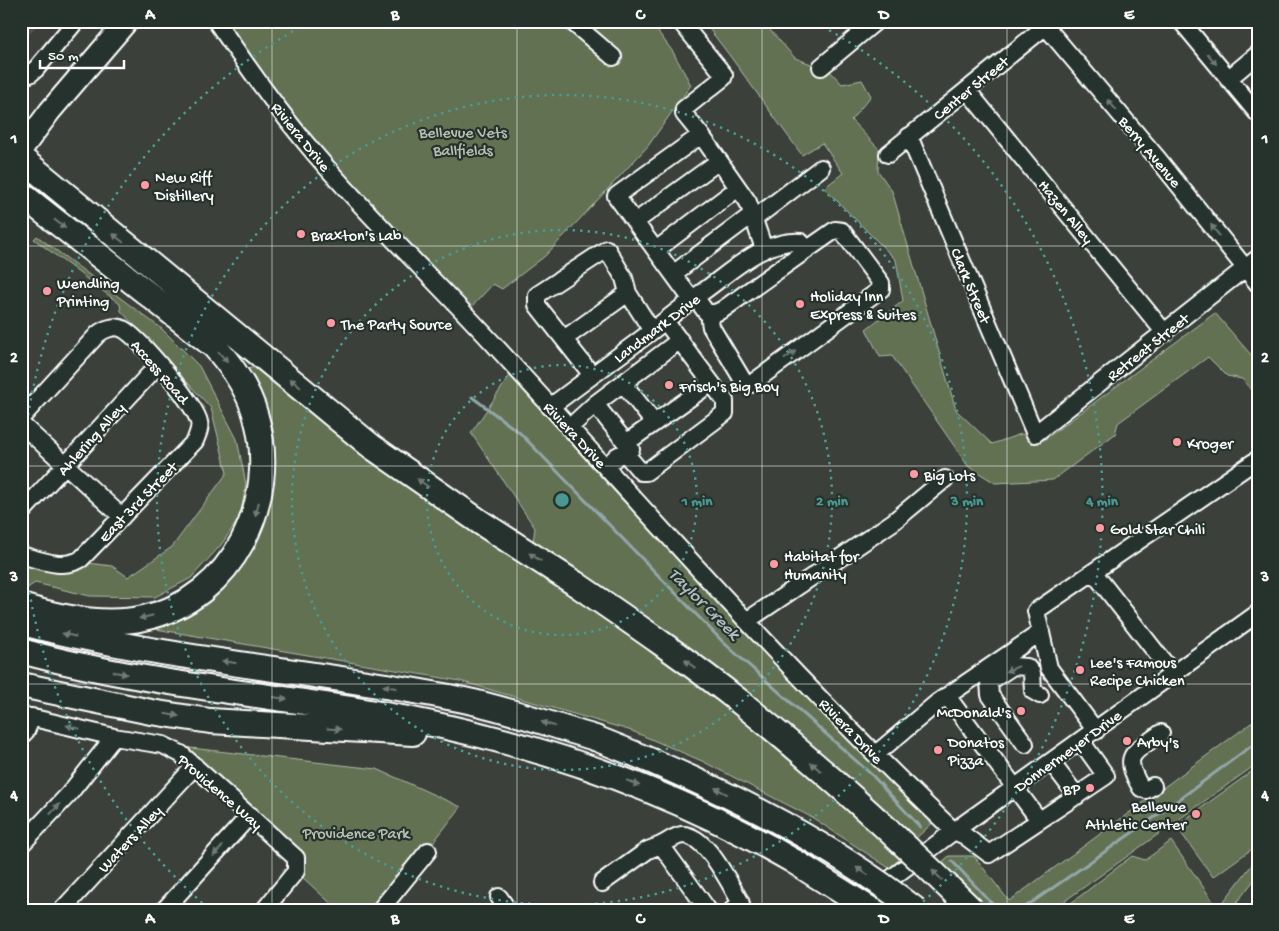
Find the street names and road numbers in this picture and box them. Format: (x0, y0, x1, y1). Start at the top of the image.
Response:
street label: Center Street (931, 53, 1015, 126)
street label: Riviera Drive (266, 100, 334, 177)
street label: Berry Avenue (1112, 113, 1184, 193)
street label: Hazen Alley (1033, 177, 1096, 249)
street label: Clark Street (944, 246, 994, 328)
street label: Landmark Drive (611, 291, 706, 369)
street label: Retreat Street (1104, 310, 1195, 387)
street label: Access Road (125, 337, 193, 411)
street label: Riviera Drive (538, 399, 609, 474)
street label: Ahlering Alley (55, 400, 131, 481)
street label: East 3rd Street (96, 458, 184, 548)
street label: Riviera Drive (814, 696, 886, 770)
street label: Donnermeyer Drive (1011, 707, 1127, 799)
street label: Providence Way (172, 751, 265, 836)
street label: Waters Alley (96, 803, 168, 878)

